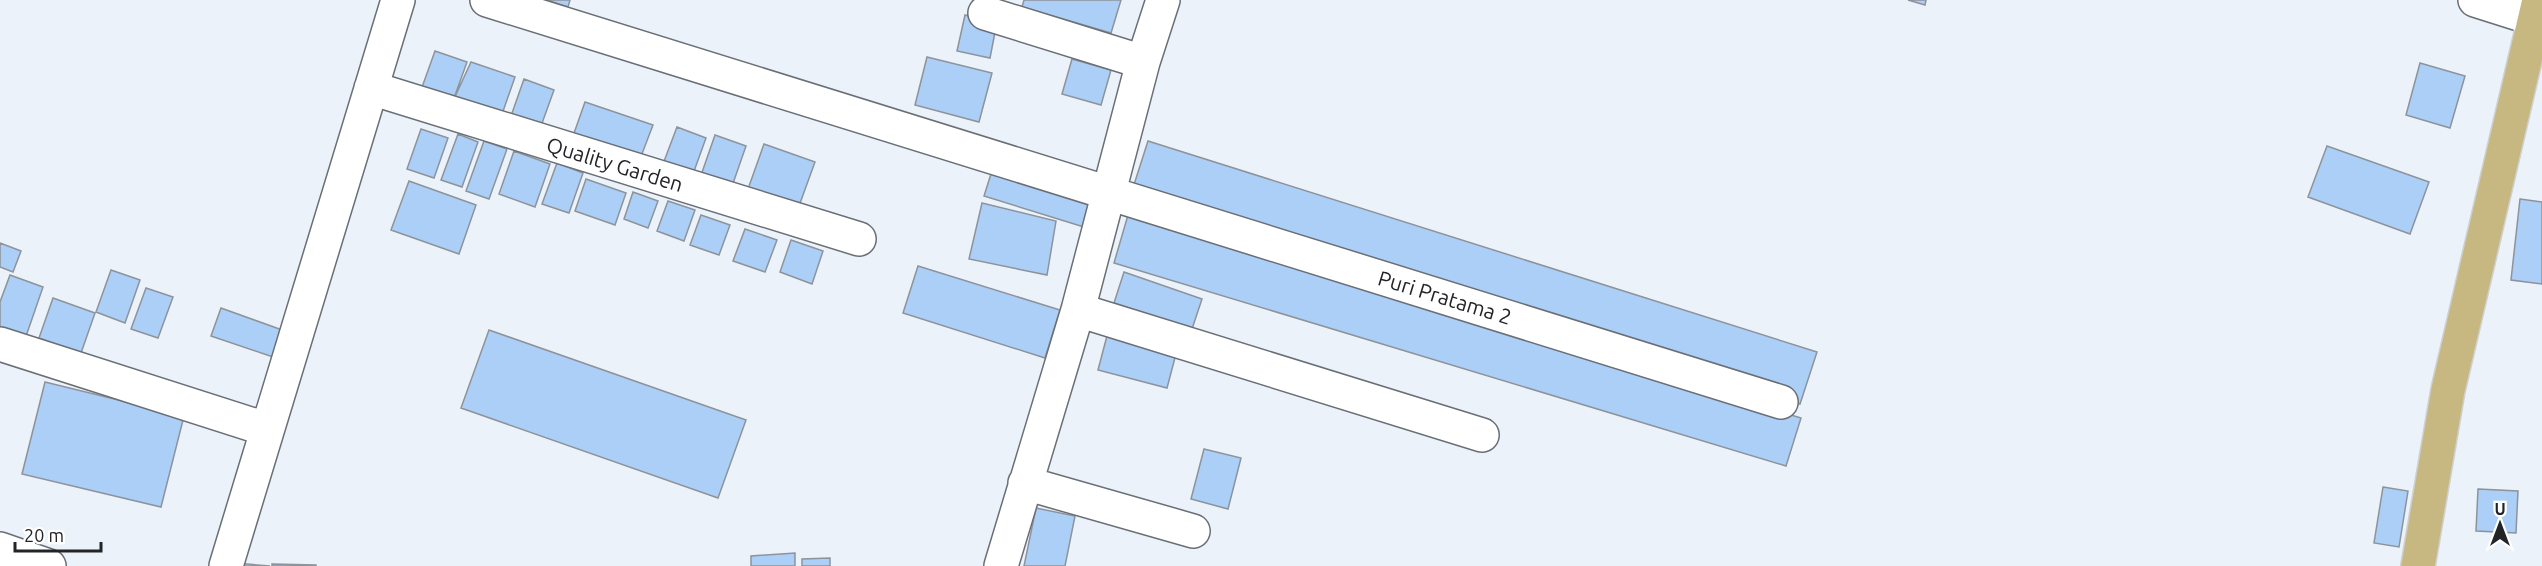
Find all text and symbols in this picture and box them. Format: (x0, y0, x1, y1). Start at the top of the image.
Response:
street label: Quality Garden (544, 132, 686, 196)
street label: Puri Pratama 2 (1375, 265, 1515, 329)
north arrow (2470, 494, 2530, 554)
text: U (2494, 500, 2506, 518)
scale bar (15, 515, 100, 553)
text: 20 m (24, 525, 64, 545)

